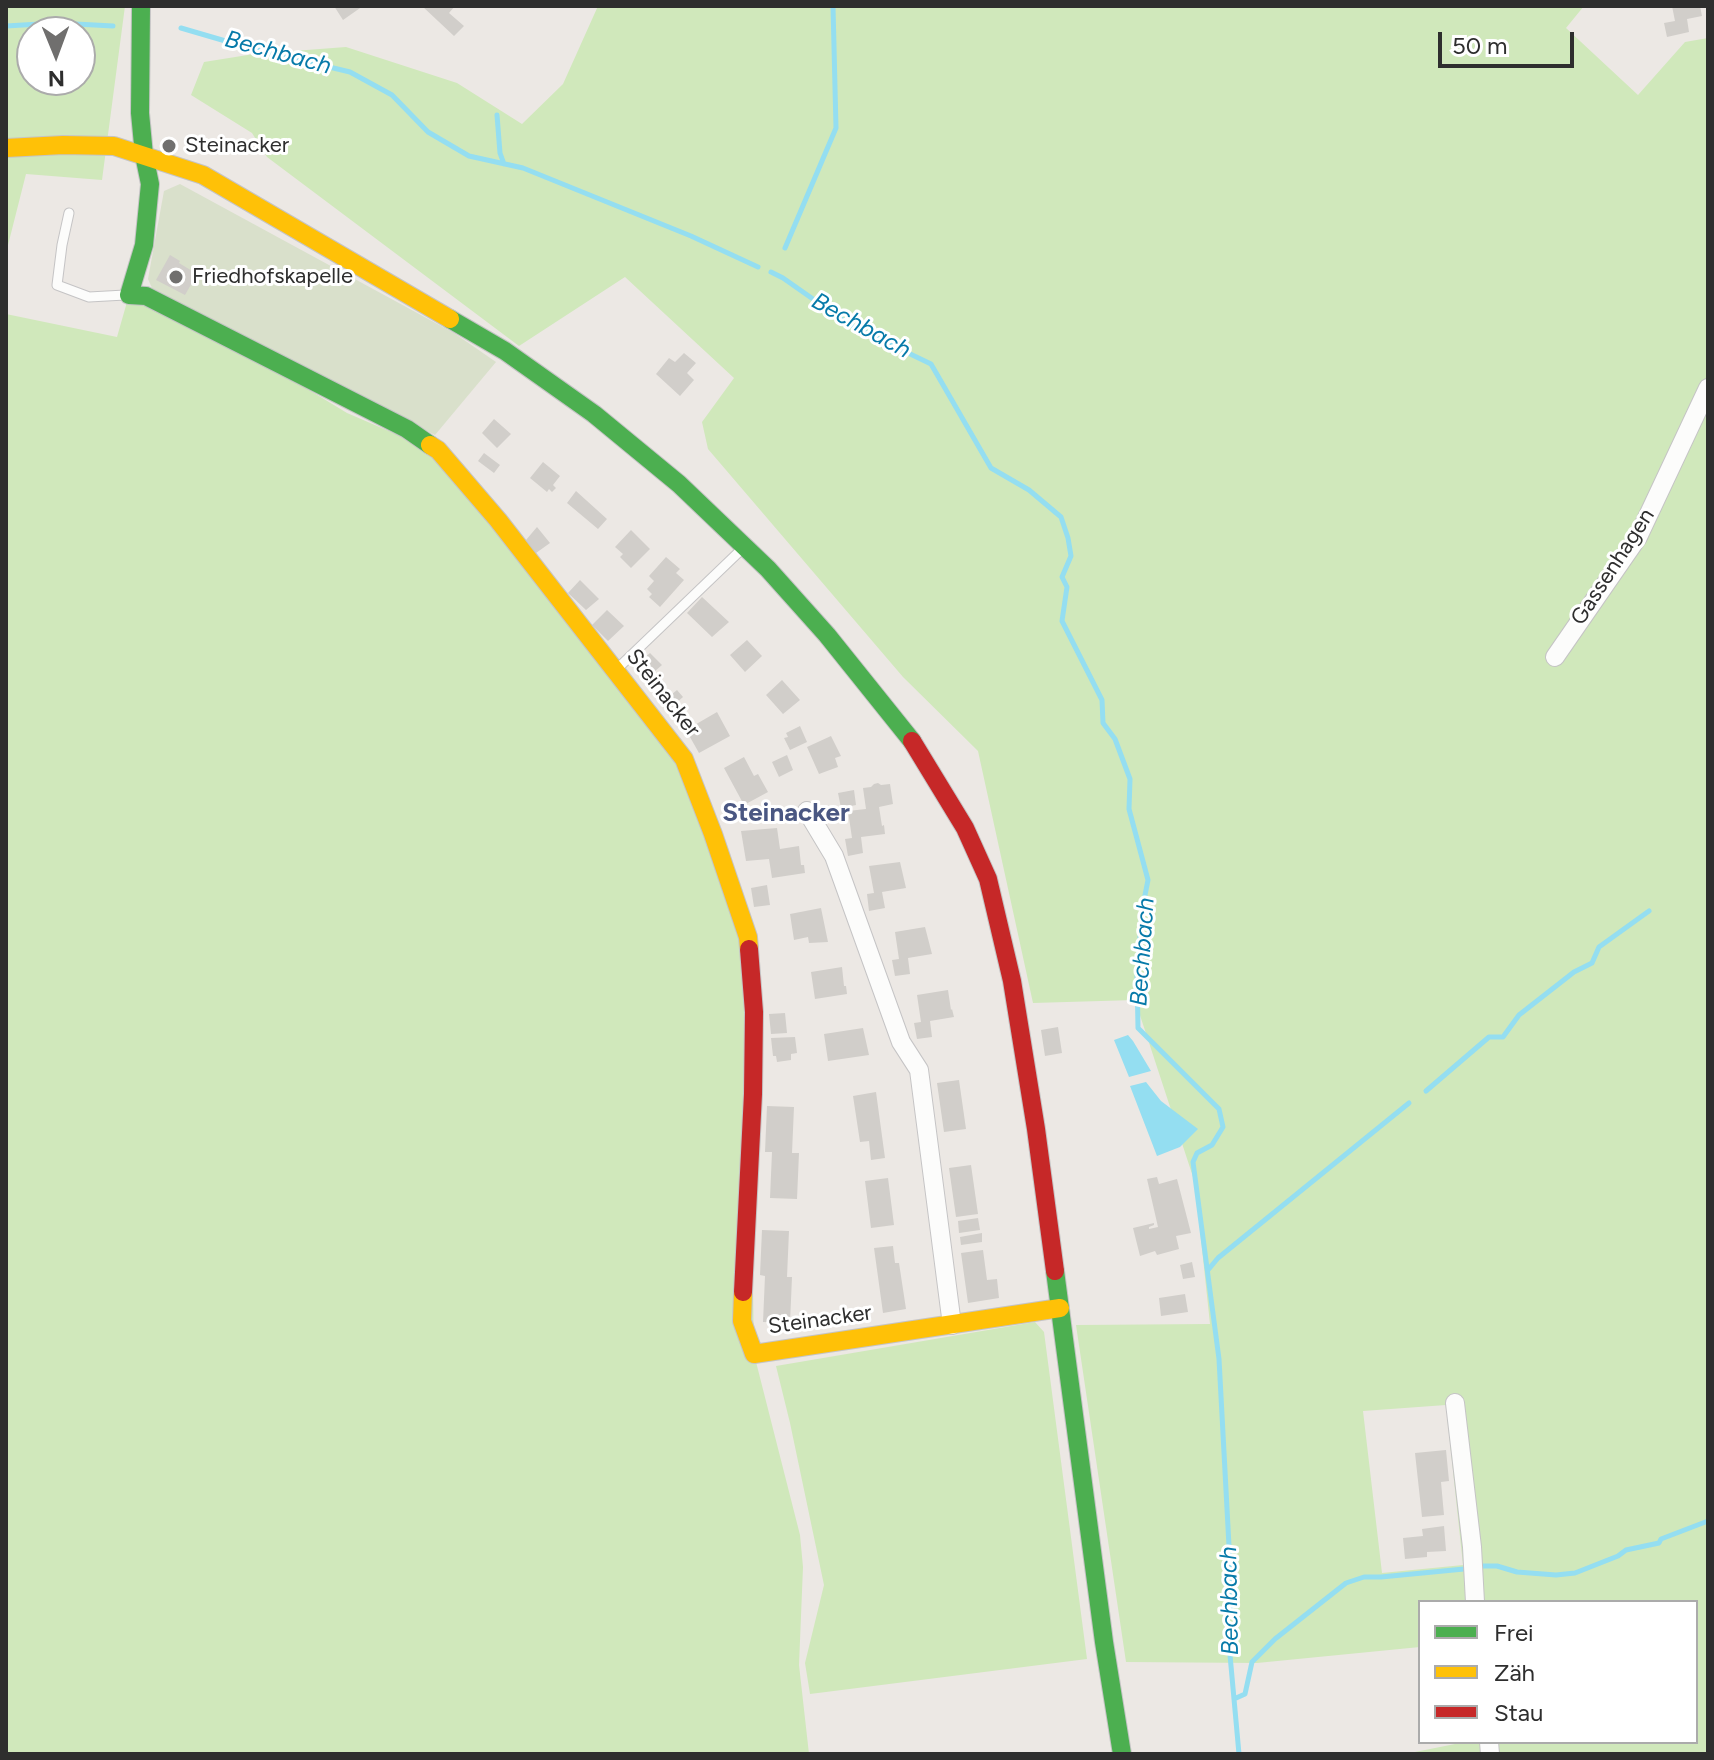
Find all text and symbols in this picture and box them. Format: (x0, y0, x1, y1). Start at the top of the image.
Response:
north arrow (16, 16, 96, 96)
scale bar (1442, 16, 1578, 66)
water label: Bechbach (222, 25, 334, 81)
text: 50 m (1452, 31, 1508, 60)
text: N (48, 65, 65, 92)
place label: Steinacker (185, 133, 289, 159)
marker: Steinacker (160, 137, 178, 155)
place label: Friedhofskapelle (192, 264, 353, 290)
marker: Friedhofskapelle (167, 268, 185, 286)
water label: Bechbach (806, 287, 916, 365)
street label: Gassenhagen (1566, 504, 1660, 630)
street label: Steinacker (621, 644, 705, 742)
district label: Steinacker (722, 797, 850, 829)
water label: Bechbach (1125, 897, 1161, 1007)
street label: Steinacker (767, 1300, 873, 1340)
water label: Bechbach (1215, 1546, 1245, 1656)
legend (1418, 1600, 1698, 1744)
text: Frei (1494, 1618, 1534, 1647)
text: Zäh (1494, 1658, 1535, 1687)
text: Stau (1494, 1698, 1543, 1727)

